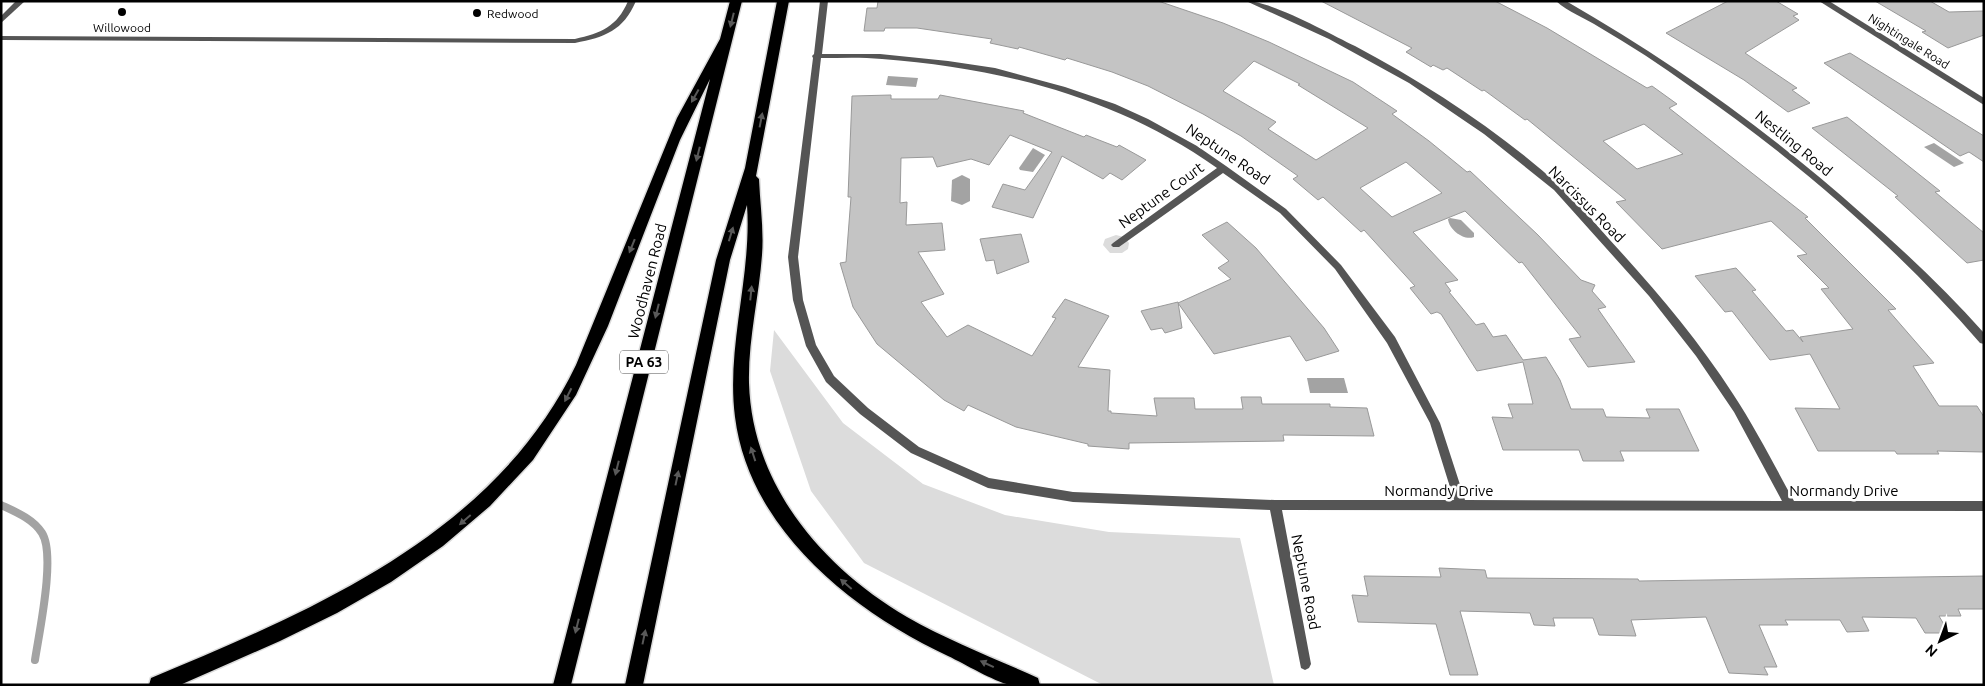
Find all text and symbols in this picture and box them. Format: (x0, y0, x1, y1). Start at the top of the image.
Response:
marker: Willowood (116, 6, 128, 18)
marker: Redwood (471, 7, 483, 19)
place label: Redwood (487, 7, 538, 20)
street label: Nightingale Road (1866, 11, 1952, 71)
one-way arrow (728, 12, 736, 27)
place label: Willowood (93, 21, 151, 34)
one-way arrow (691, 89, 699, 104)
street label: Nestling Road (1752, 107, 1836, 179)
one-way arrow (757, 111, 765, 127)
street label: Neptune Road (1183, 120, 1273, 188)
one-way arrow (694, 146, 702, 161)
street label: Neptune Court (1115, 158, 1207, 231)
street label: Narcissus Road (1545, 162, 1629, 246)
street label: Woodhaven Road (624, 222, 670, 340)
one-way arrow (728, 226, 736, 241)
one-way arrow (628, 239, 636, 253)
one-way arrow (747, 285, 755, 301)
one-way arrow (653, 303, 661, 318)
road number: PA 63 (620, 351, 668, 374)
one-way arrow (564, 388, 572, 402)
one-way arrow (748, 446, 756, 461)
one-way arrow (613, 461, 621, 476)
one-way arrow (674, 470, 682, 486)
street label: Normandy Drive (1384, 482, 1494, 499)
street label: Normandy Drive (1789, 482, 1899, 499)
one-way arrow (459, 514, 471, 526)
street label: Neptune Road (1288, 533, 1324, 631)
one-way arrow (840, 578, 853, 589)
north arrow (1915, 616, 1965, 666)
one-way arrow (573, 618, 581, 633)
one-way arrow (640, 629, 648, 645)
text: N (1922, 641, 1941, 660)
one-way arrow (980, 660, 994, 668)

